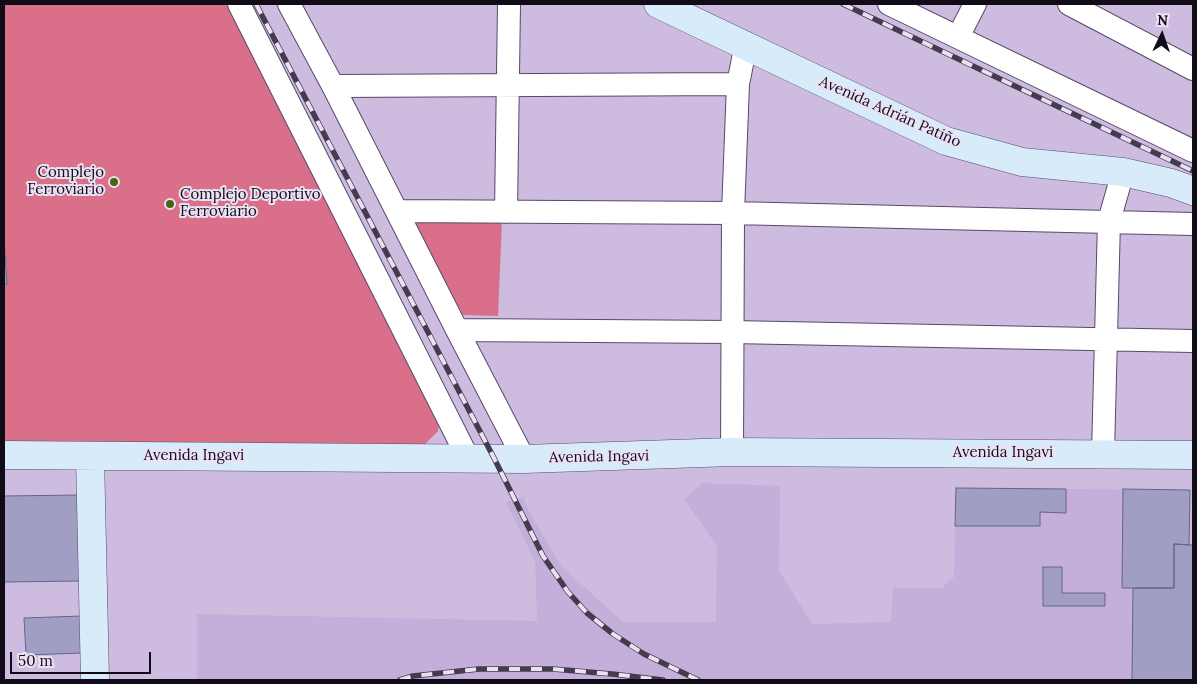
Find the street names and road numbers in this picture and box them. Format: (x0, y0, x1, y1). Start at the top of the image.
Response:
street label: Avenida Adrián Patiño (816, 73, 964, 151)
street label: Avenida Ingavi (953, 444, 1053, 462)
street label: Avenida Ingavi (144, 447, 244, 465)
street label: Avenida Ingavi (549, 447, 649, 467)

